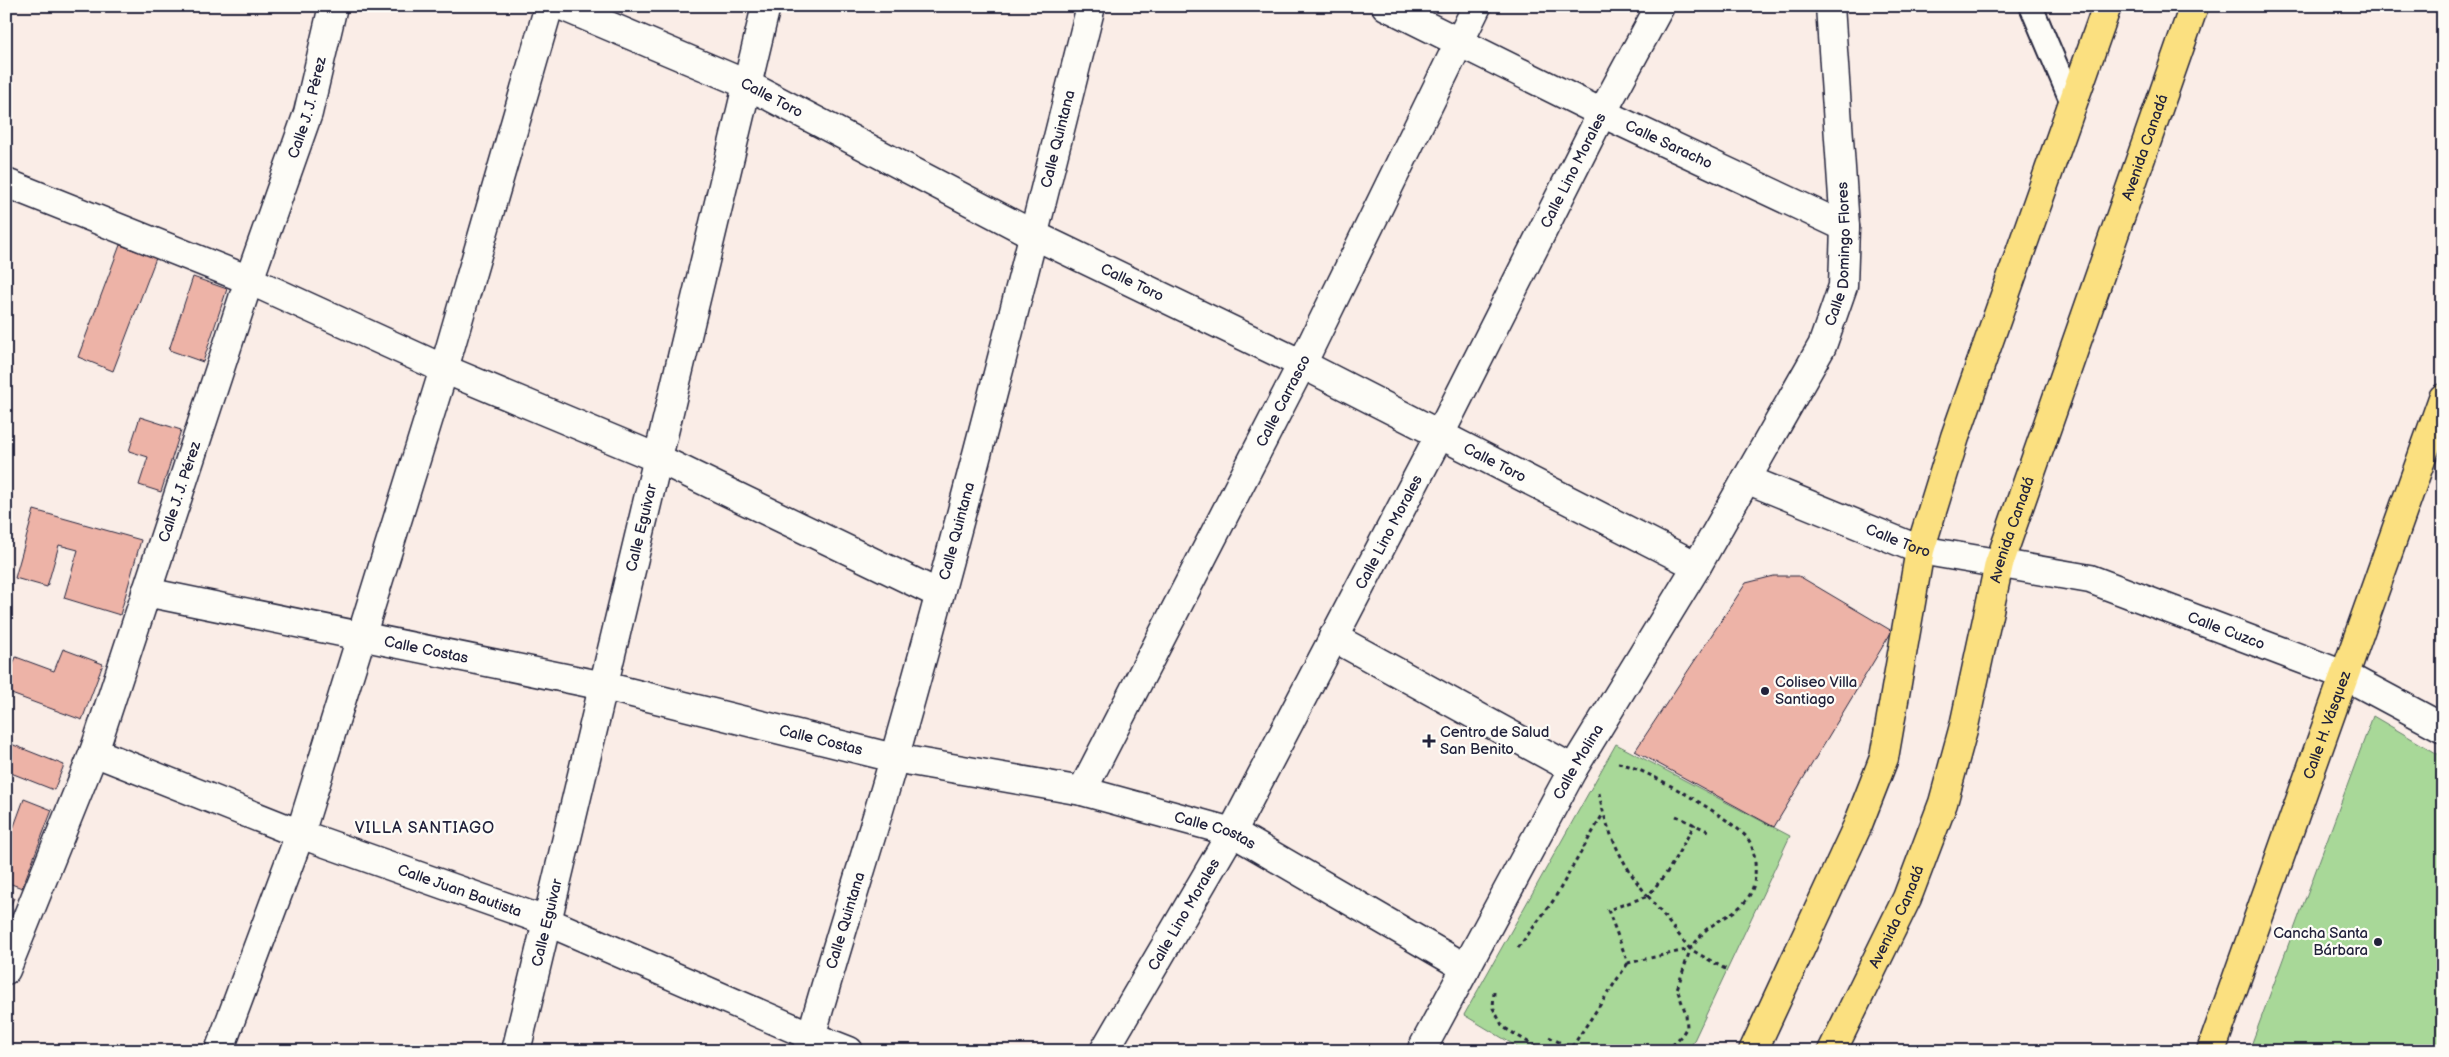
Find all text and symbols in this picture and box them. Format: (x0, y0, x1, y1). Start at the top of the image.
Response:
street label: Calle J. J. Pérez (284, 54, 331, 161)
street label: Calle Toro (737, 74, 806, 122)
street label: Calle Quintana (1037, 88, 1080, 190)
street label: Avenida Canadá (2118, 92, 2172, 203)
street label: Calle Lino Morales (1536, 109, 1611, 231)
street label: Calle Saracho (1622, 116, 1716, 174)
street label: Calle Domingo Flores (1821, 181, 1855, 329)
street label: Calle Toro (1097, 259, 1167, 306)
street label: Calle Carrasco (1252, 352, 1315, 450)
street label: Calle J. J. Pérez (155, 438, 206, 545)
street label: Calle Toro (1460, 439, 1529, 487)
street label: Calle Lino Morales (1351, 471, 1427, 593)
street label: Avenida Canadá (1986, 474, 2039, 585)
street label: Calle Quintana (935, 480, 979, 582)
street label: Calle Eguivar (622, 482, 661, 574)
street label: Calle Toro (1863, 520, 1931, 562)
street label: Calle Cuzco (2185, 608, 2267, 654)
street label: Calle Costas (382, 632, 470, 668)
street label: Calle H. Vásquez (2299, 668, 2356, 782)
place label: Coliseo Villa Santiago (1775, 673, 1857, 709)
marker: Coliseo Villa Santiago (1759, 685, 1771, 697)
street label: Calle Costas (777, 721, 865, 760)
street label: Calle Molina (1549, 721, 1608, 803)
place label: Centro de Salud San Benito (1440, 723, 1549, 759)
marker: Centro de Salud San Benito (1422, 734, 1436, 748)
street label: Calle Costas (1172, 808, 1260, 854)
district label: VILLA SANTIAGO (355, 819, 495, 838)
street label: Calle Lino Morales (1144, 855, 1225, 974)
street label: Calle Juan Bautista (395, 860, 524, 922)
street label: Avenida Canadá (1865, 863, 1928, 972)
street label: Calle Quintana (822, 870, 870, 971)
street label: Calle Eguivar (528, 876, 567, 969)
place label: Cancha Santa Bárbara (2273, 924, 2368, 960)
marker: Cancha Santa Bárbara (2372, 936, 2384, 948)

